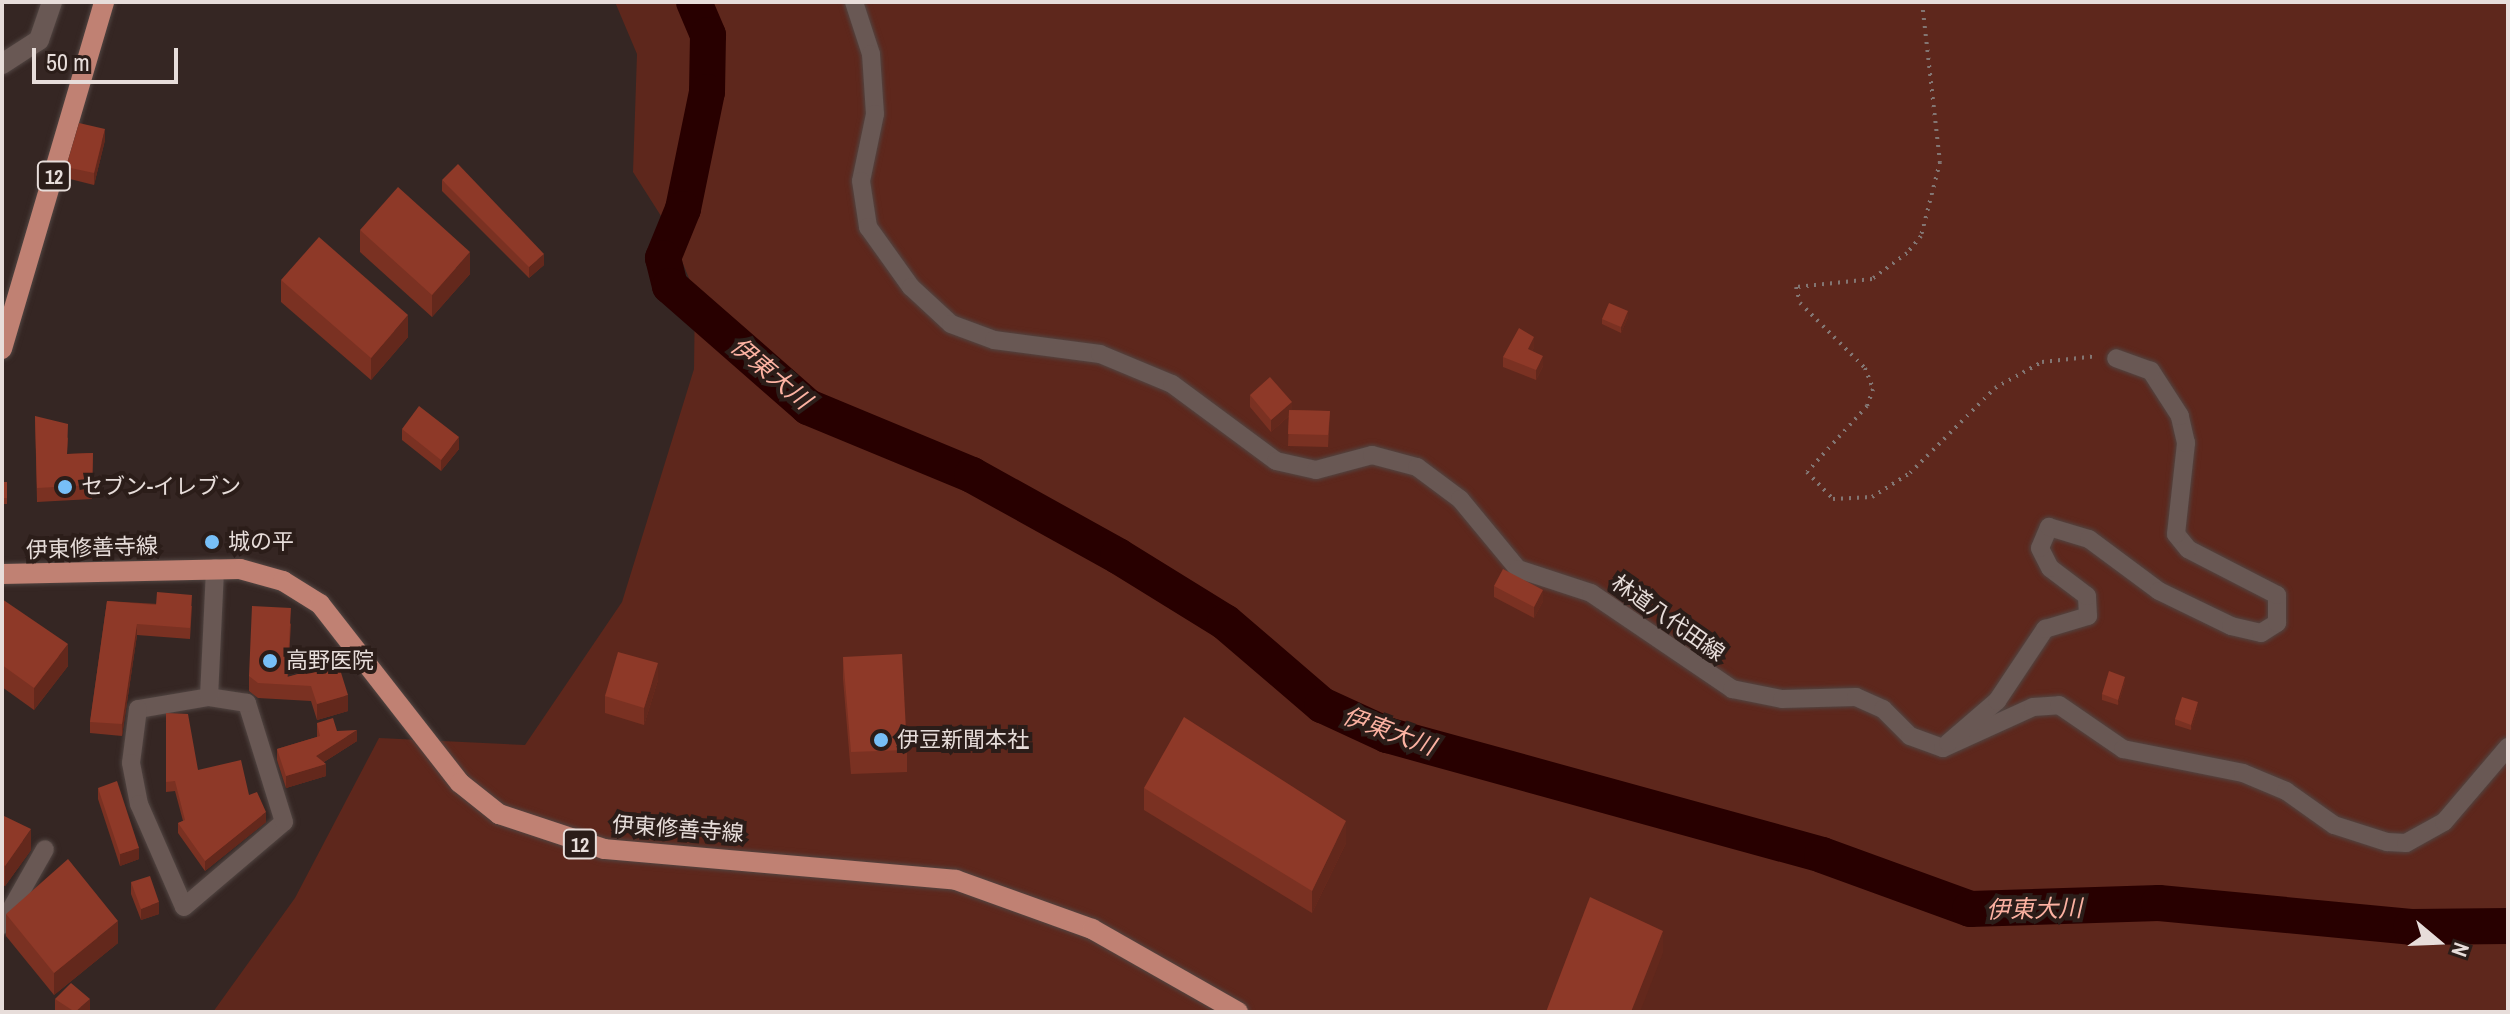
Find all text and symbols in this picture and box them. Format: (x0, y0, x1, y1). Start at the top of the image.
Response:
scale bar (36, 32, 182, 82)
text: 50 m (46, 46, 90, 78)
road number: 12 (36, 160, 72, 192)
water label: 伊東大川 (725, 331, 817, 415)
place label: セブン-イレブン (81, 474, 241, 500)
marker: セブン-イレブン (56, 478, 74, 496)
place label: 城の平 (228, 529, 294, 555)
street label: 伊東修善寺線 (26, 533, 158, 563)
marker: 城の平 (203, 533, 221, 551)
street label: 林道八代田線 (1606, 569, 1730, 667)
place label: 高野医院 (286, 648, 374, 674)
marker: 高野医院 (261, 652, 279, 670)
water label: 伊東大川 (1339, 701, 1439, 761)
place label: 伊豆新聞本社 (897, 727, 1029, 753)
marker: 伊豆新聞本社 (872, 731, 890, 749)
street label: 伊東修善寺線 (611, 811, 745, 847)
road number: 12 (562, 828, 598, 860)
water label: 伊東大川 (1986, 894, 2082, 924)
north arrow (2398, 902, 2478, 982)
text: N (2444, 939, 2477, 961)

